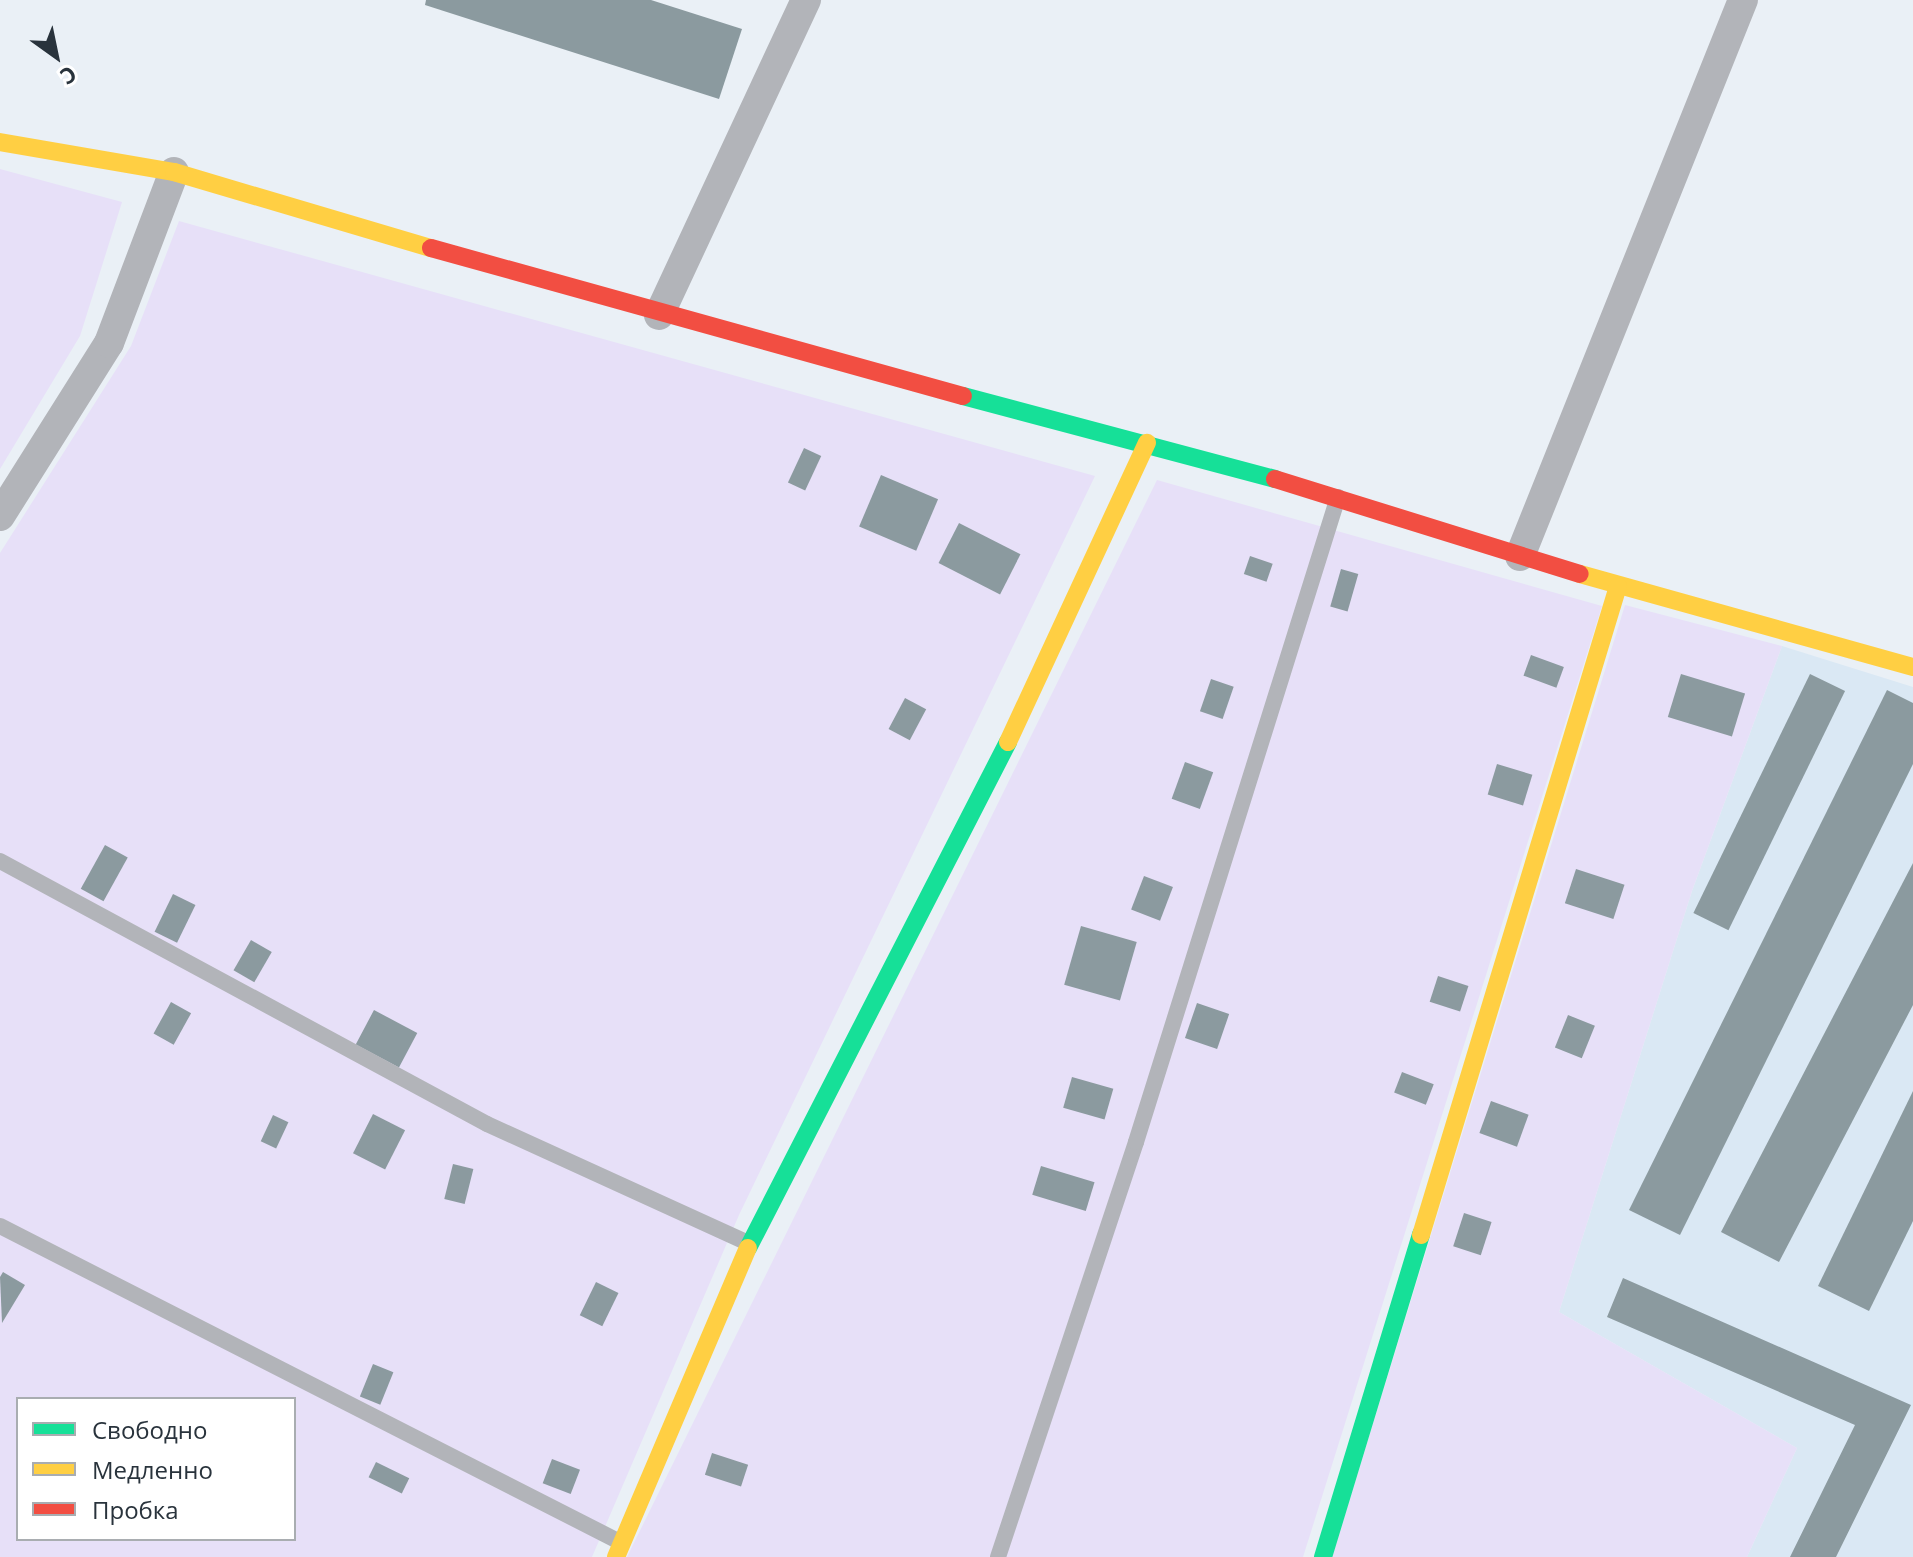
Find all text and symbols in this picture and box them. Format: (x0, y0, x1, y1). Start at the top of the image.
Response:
north arrow (16, 16, 96, 96)
text: С (55, 60, 83, 93)
legend (16, 1397, 296, 1541)
text: Свободно (92, 1413, 207, 1446)
text: Медленно (92, 1453, 213, 1486)
text: Пробка (92, 1493, 179, 1526)

